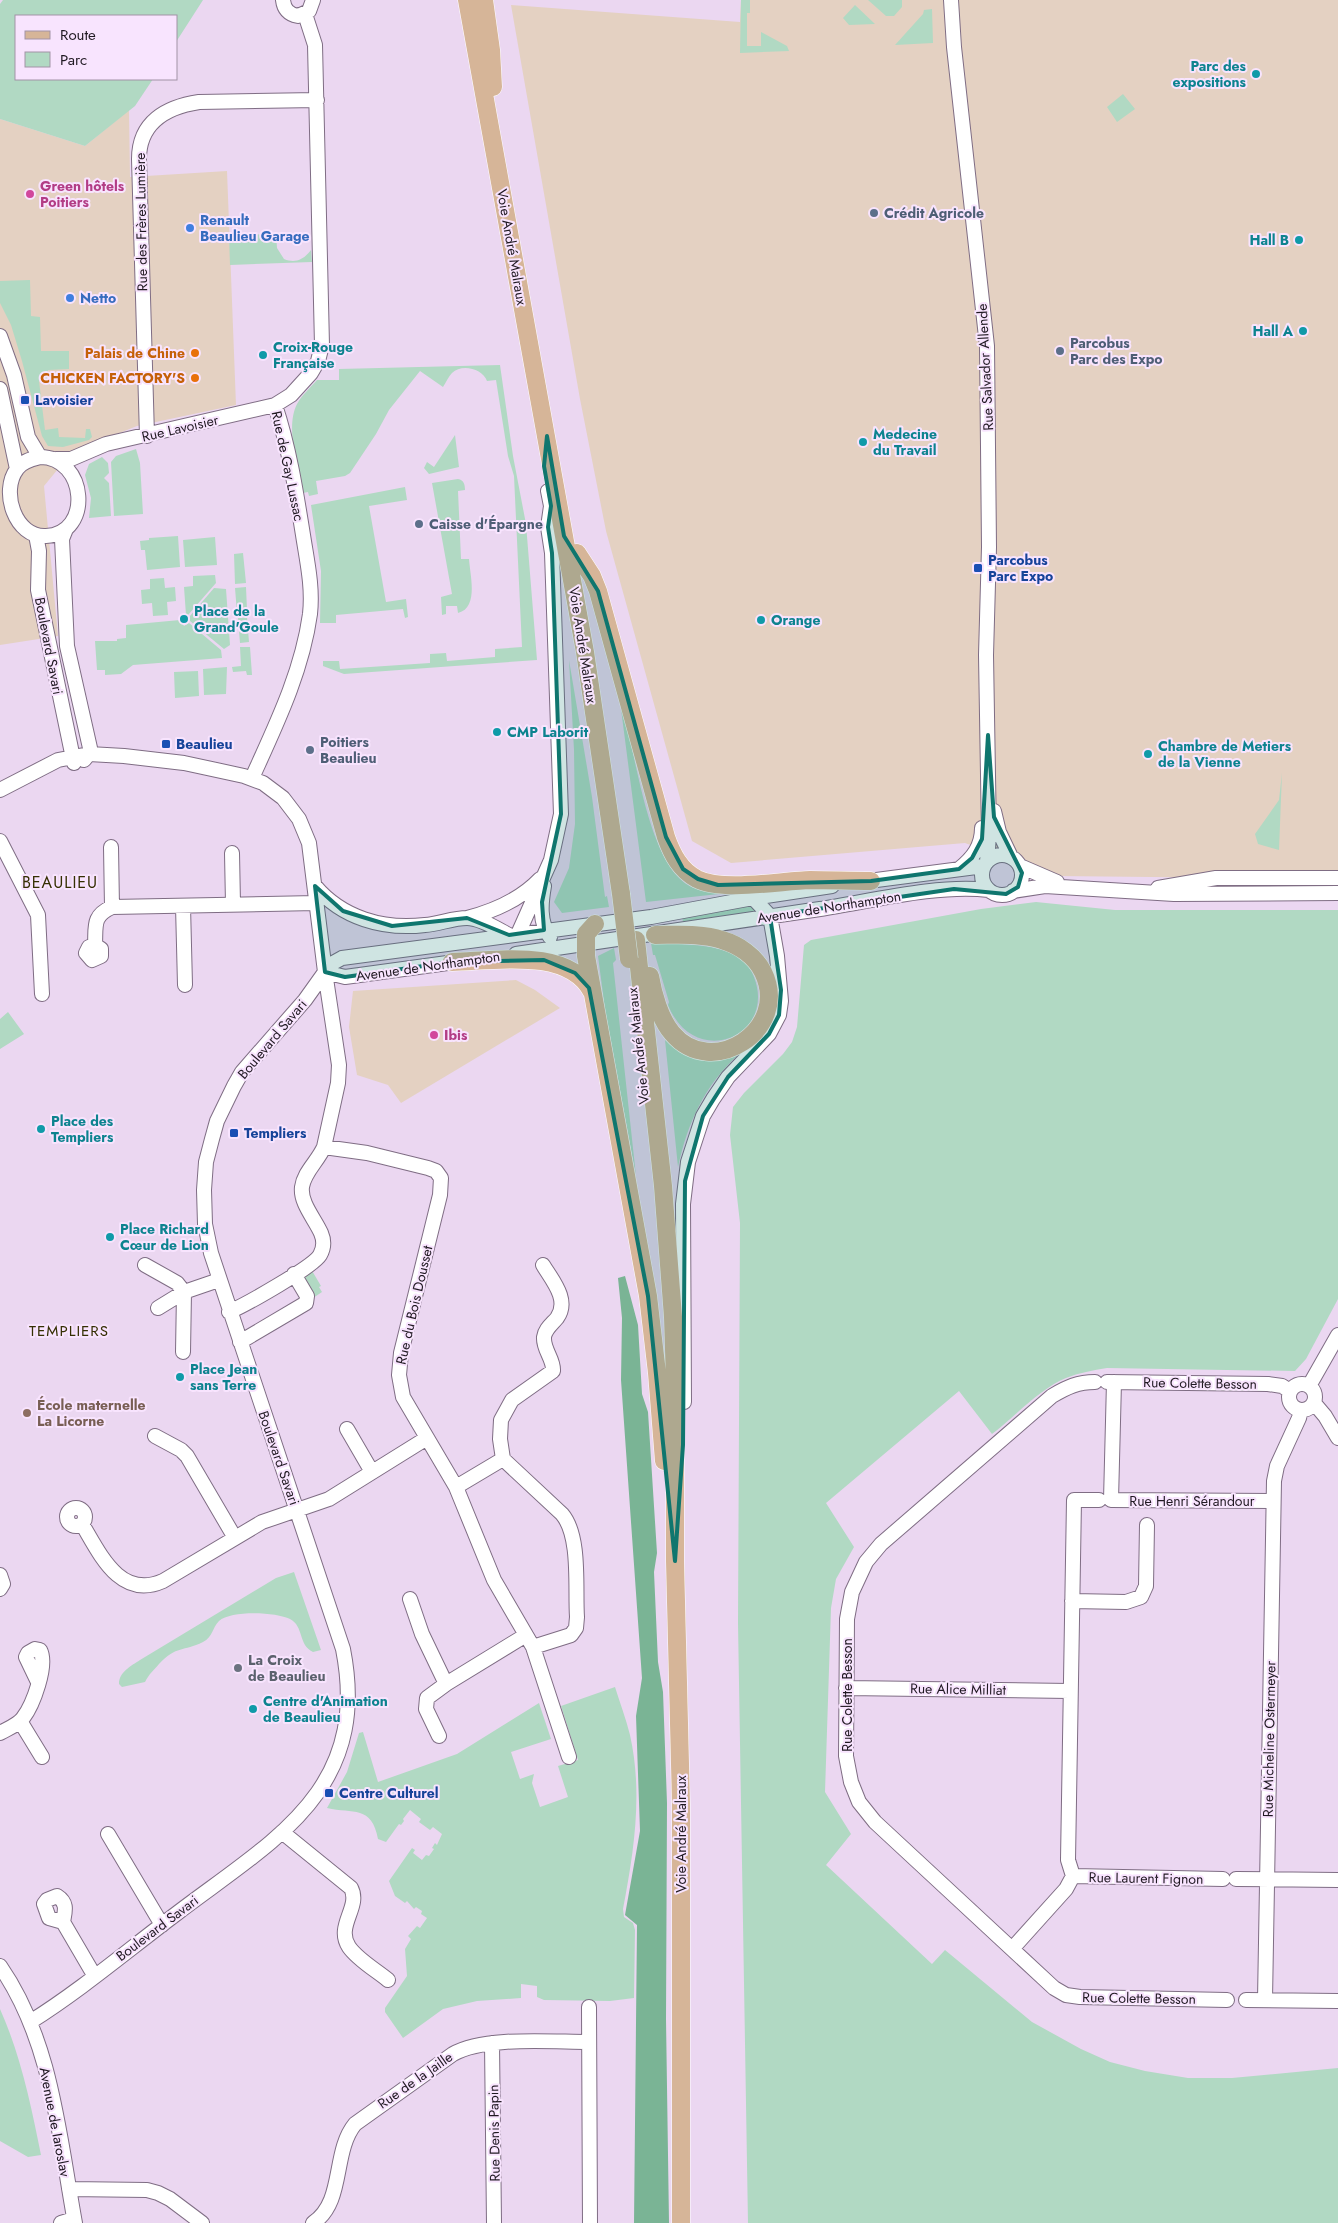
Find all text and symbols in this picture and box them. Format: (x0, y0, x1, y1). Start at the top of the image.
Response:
legend (15, 15, 178, 80)
text: Route (60, 24, 96, 46)
text: Parc (60, 49, 87, 71)
place label: Parc des expositions (1173, 56, 1247, 92)
marker: Parc des expositions (1250, 68, 1262, 80)
street label: Rue des Frères Lumière (130, 152, 152, 292)
place label: Green hôtels Poitiers (40, 176, 125, 212)
street label: Voie André Malraux (492, 187, 532, 307)
marker: Green hôtels Poitiers (24, 188, 36, 200)
place label: Crédit Agricole (884, 203, 984, 223)
marker: Crédit Agricole (868, 207, 880, 219)
place label: Renault Beaulieu Garage (200, 210, 310, 246)
marker: Renault Beaulieu Garage (184, 222, 196, 234)
place label: Hall B (1249, 230, 1289, 250)
marker: Hall B (1293, 234, 1305, 246)
place label: Netto (80, 288, 116, 308)
marker: Netto (64, 292, 76, 304)
street label: Rue Salvador Allende (972, 303, 998, 431)
place label: Hall A (1252, 321, 1294, 341)
marker: Hall A (1297, 325, 1309, 337)
place label: Parcobus Parc des Expo (1070, 333, 1163, 369)
place label: Croix-Rouge Française (273, 337, 353, 373)
place label: Palais de Chine (85, 343, 185, 363)
marker: Parcobus Parc des Expo (1054, 345, 1066, 357)
marker: Palais de Chine (189, 347, 201, 359)
marker: Croix-Rouge Française (257, 349, 269, 361)
place label: CHICKEN FACTORY'S (40, 368, 185, 388)
marker: CHICKEN FACTORY'S (189, 372, 201, 384)
place label: Lavoisier (35, 390, 93, 410)
marker: Lavoisier (19, 394, 31, 406)
street label: Rue Lavoisier (140, 409, 220, 447)
street label: Rue de Gay Lussac (267, 409, 309, 523)
place label: Medecine du Travail (873, 424, 937, 460)
marker: Medecine du Travail (857, 436, 869, 448)
place label: Caisse d'Épargne (429, 514, 543, 534)
marker: Caisse d'Épargne (413, 518, 425, 530)
place label: Parcobus Parc Expo (988, 550, 1053, 586)
marker: Parcobus Parc Expo (972, 562, 984, 574)
street label: Voie André Malraux (564, 585, 602, 705)
street label: Boulevard Savari (30, 596, 68, 696)
place label: Place de la Grand'Goule (194, 601, 279, 637)
place label: Orange (771, 610, 820, 630)
marker: Place de la Grand'Goule (178, 613, 190, 625)
marker: Orange (755, 614, 767, 626)
place label: CMP Laborit (507, 722, 589, 742)
marker: CMP Laborit (491, 726, 503, 738)
place label: Poitiers Beaulieu (320, 732, 377, 768)
place label: Beaulieu (176, 734, 233, 754)
place label: Chambre de Metiers de la Vienne (1158, 736, 1292, 772)
marker: Beaulieu (160, 738, 172, 750)
marker: Poitiers Beaulieu (304, 744, 316, 756)
marker: Chambre de Metiers de la Vienne (1142, 748, 1154, 760)
district label: BEAULIEU (22, 871, 98, 894)
street label: Avenue de Northampton (756, 886, 902, 928)
street label: Avenue de Northampton (355, 946, 501, 986)
street label: Voie André Malraux (622, 986, 654, 1105)
street label: Boulevard Savari (233, 995, 311, 1083)
place label: Ibis (444, 1025, 468, 1045)
marker: Ibis (428, 1029, 440, 1041)
place label: Place des Templiers (51, 1111, 114, 1147)
marker: Place des Templiers (35, 1123, 47, 1135)
place label: Templiers (244, 1123, 307, 1143)
marker: Templiers (228, 1127, 240, 1139)
place label: Place Richard Cœur de Lion (120, 1219, 209, 1255)
marker: Place Richard Cœur de Lion (104, 1231, 116, 1243)
street label: Rue du Bois Dousset (391, 1243, 438, 1366)
district label: TEMPLIERS (29, 1320, 109, 1342)
place label: Place Jean sans Terre (190, 1359, 257, 1395)
marker: Place Jean sans Terre (174, 1371, 186, 1383)
street label: Rue Colette Besson (1143, 1372, 1257, 1394)
place label: École maternelle La Licorne (37, 1395, 146, 1431)
marker: École maternelle La Licorne (21, 1407, 33, 1419)
street label: Boulevard Savari (253, 1408, 305, 1508)
street label: Rue Henri Sérandour (1129, 1491, 1255, 1511)
street label: Rue Colette Besson (837, 1638, 857, 1752)
place label: La Croix de Beaulieu (248, 1650, 326, 1686)
street label: Rue Micheline Ostermeyer (1258, 1660, 1280, 1817)
marker: La Croix de Beaulieu (232, 1662, 244, 1674)
street label: Rue Alice Milliat (910, 1678, 1007, 1700)
place label: Centre d'Animation de Beaulieu (263, 1691, 388, 1727)
marker: Centre d'Animation de Beaulieu (247, 1703, 259, 1715)
street label: Voie André Malraux (671, 1775, 691, 1893)
place label: Centre Culturel (339, 1783, 439, 1803)
marker: Centre Culturel (323, 1787, 335, 1799)
street label: Rue Laurent Fignon (1088, 1867, 1204, 1889)
street label: Boulevard Savari (112, 1890, 202, 1966)
street label: Rue Colette Besson (1082, 1987, 1196, 2009)
street label: Rue de la Jaille (373, 2047, 457, 2113)
street label: Avenue de Iaroslav (35, 2065, 76, 2179)
street label: Rue Denis Papin (483, 2084, 505, 2182)

